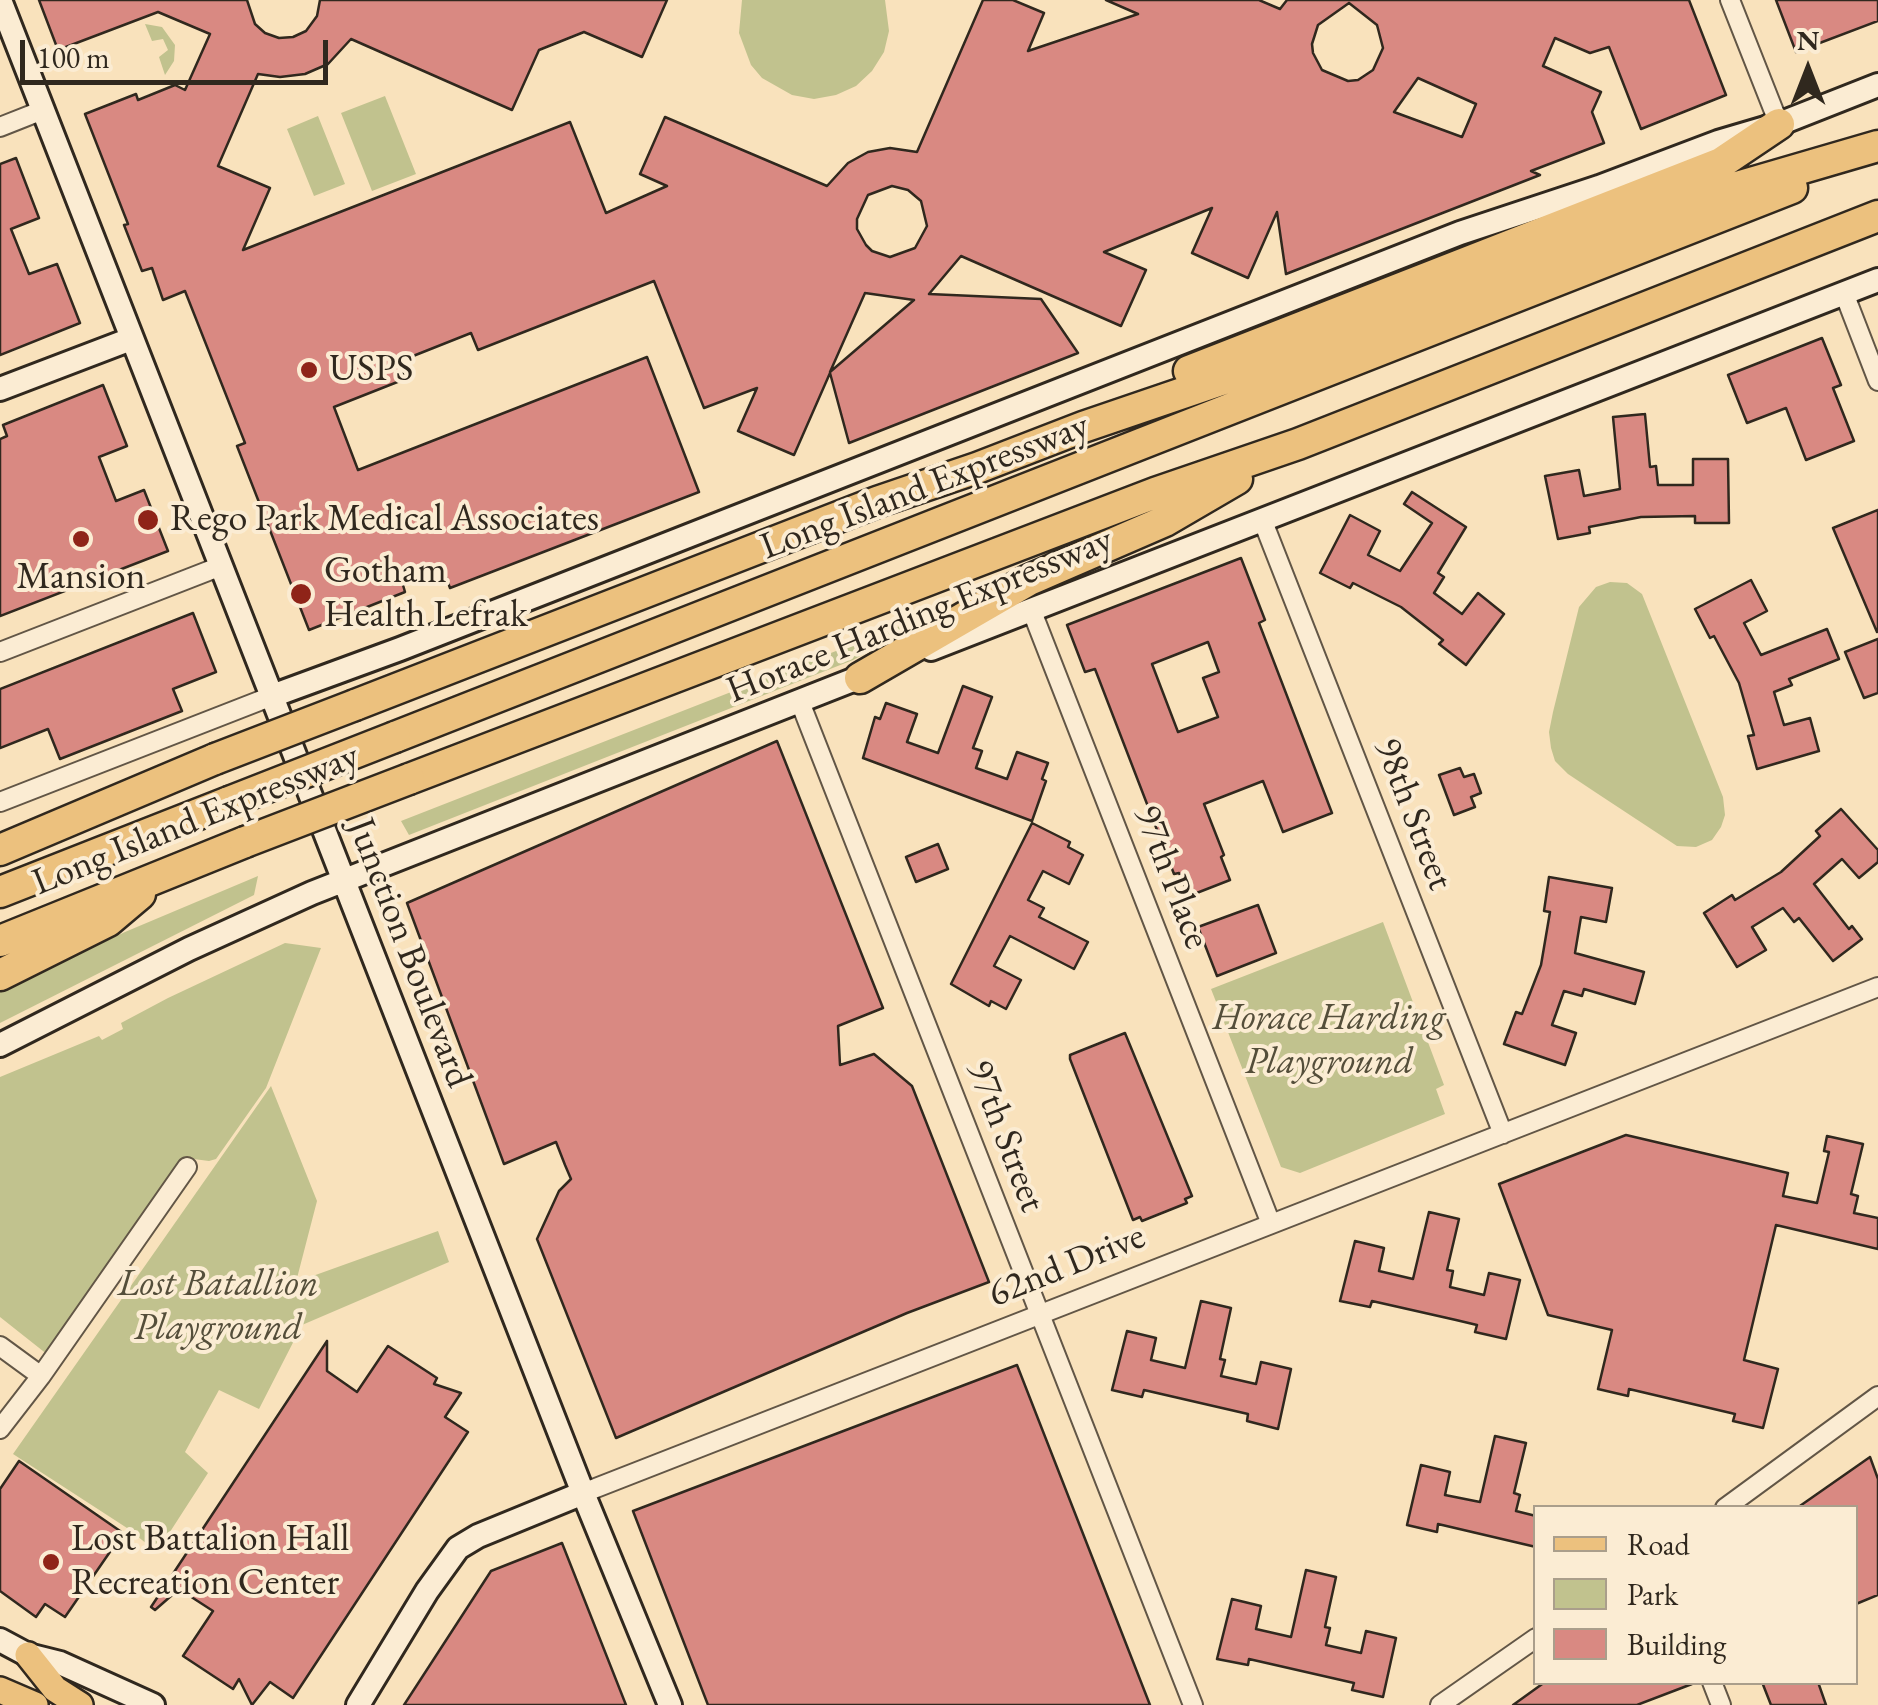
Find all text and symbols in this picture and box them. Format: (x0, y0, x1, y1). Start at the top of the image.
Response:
scale bar (25, 20, 332, 82)
north arrow (1758, 20, 1858, 120)
text: N (1797, 22, 1819, 58)
text: 100 m (37, 38, 110, 77)
place label: USPS (329, 347, 413, 393)
marker: USPS (298, 359, 320, 381)
street label: Long Island Expressway (754, 403, 1096, 571)
place label: Rego Park Medical Associates (170, 497, 599, 543)
marker: Rego Park Medical Associates (135, 507, 161, 533)
street label: Horace Harding Expressway (720, 518, 1120, 714)
marker: Mansion (70, 528, 92, 550)
place label: Gotham Health Lefrak (324, 549, 528, 638)
place label: Mansion (16, 555, 146, 601)
marker: Gotham Health Lefrak (288, 581, 314, 607)
street label: 98th Street (1363, 732, 1463, 896)
street label: Long Island Expressway (26, 734, 366, 906)
street label: 97th Place (1123, 799, 1219, 955)
street label: Junction Boulevard (337, 812, 481, 1094)
park label: Horace Harding Playground (1212, 996, 1446, 1086)
street label: 97th Street (955, 1054, 1055, 1218)
street label: 62nd Drive (982, 1214, 1152, 1318)
park label: Lost Batallion Playground (117, 1262, 319, 1352)
legend (1533, 1505, 1858, 1685)
place label: Lost Battalion Hall Recreation Center (71, 1517, 349, 1606)
text: Road (1627, 1525, 1690, 1564)
marker: Lost Battalion Hall Recreation Center (40, 1551, 62, 1573)
text: Park (1627, 1575, 1678, 1614)
text: Building (1627, 1625, 1726, 1664)

